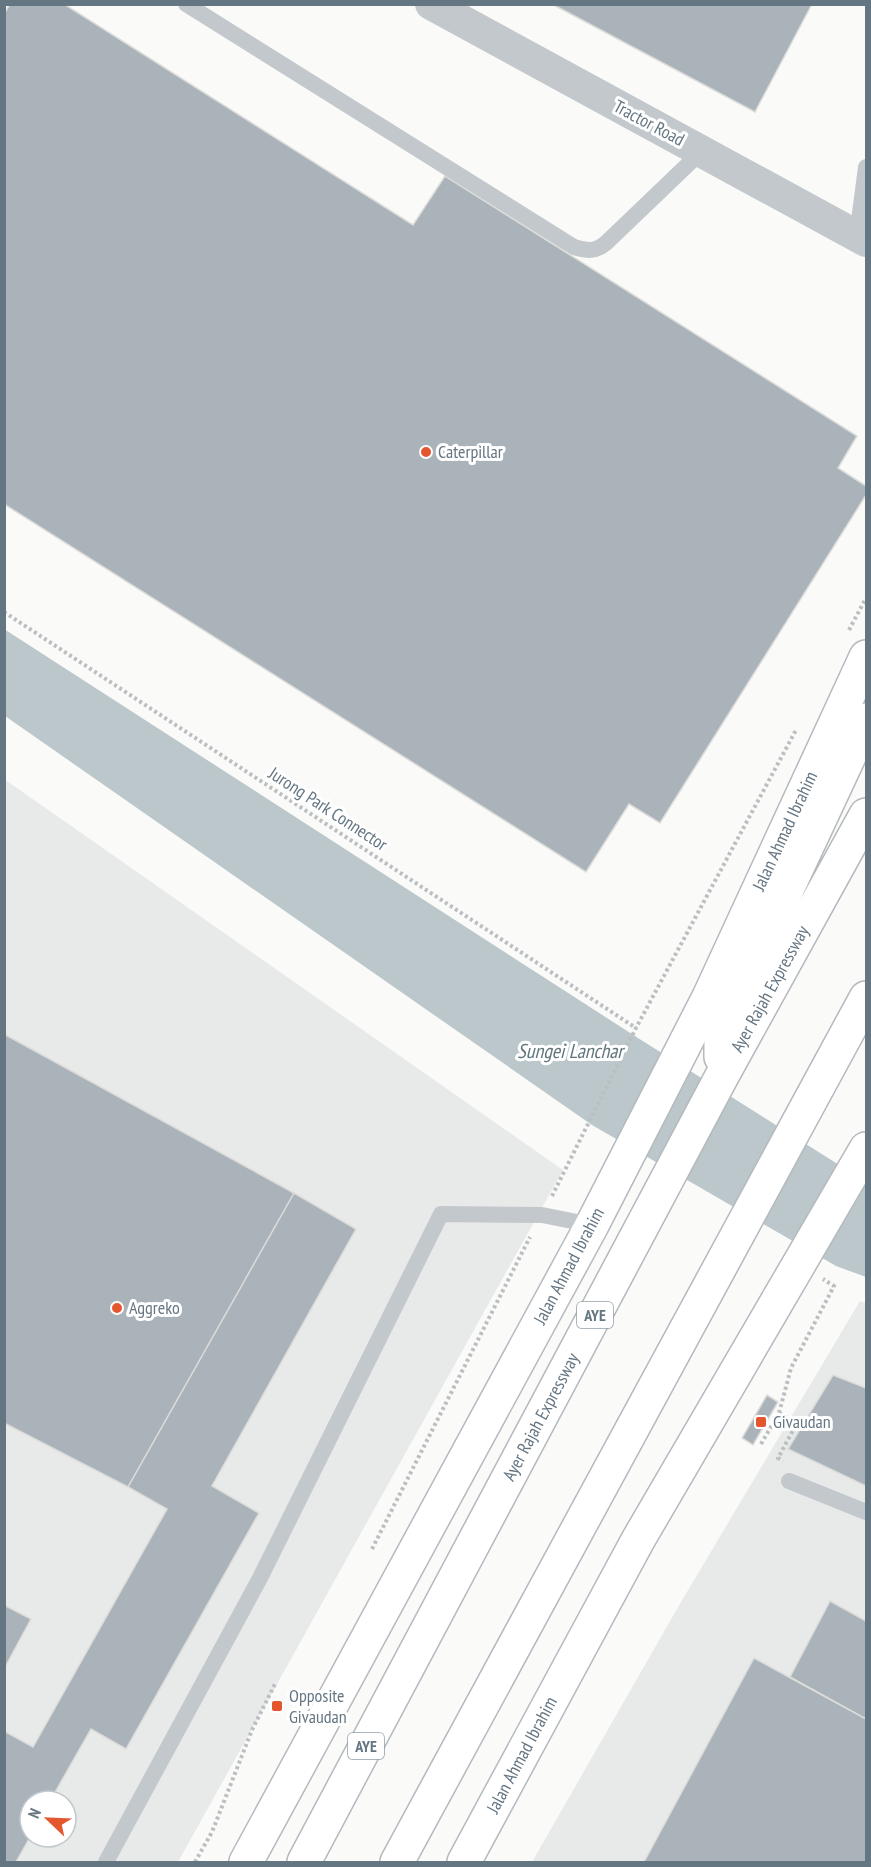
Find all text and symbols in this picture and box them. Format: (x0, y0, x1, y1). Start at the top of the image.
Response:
street label: Tractor Road (610, 94, 689, 151)
place label: Caterpillar (438, 440, 503, 463)
marker: Caterpillar (419, 445, 433, 459)
street label: Jurong Park Connector (264, 761, 392, 856)
street label: Jalan Ahmad Ibrahim (746, 768, 822, 895)
street label: Ayer Rajah Expressway (725, 921, 814, 1056)
water label: Sungei Lanchar (517, 1038, 625, 1064)
street label: Jalan Ahmad Ibrahim (528, 1203, 609, 1329)
place label: Aggreko (129, 1296, 180, 1319)
marker: Aggreko (110, 1301, 124, 1315)
road number: AYE (577, 1302, 613, 1328)
street label: Ayer Rajah Expressway (497, 1349, 584, 1485)
place label: Givaudan (773, 1410, 831, 1433)
marker: Givaudan (754, 1415, 768, 1429)
place label: Opposite Givaudan (289, 1684, 347, 1728)
street label: Jalan Ahmad Ibrahim (481, 1692, 562, 1818)
marker: Opposite Givaudan (270, 1699, 284, 1713)
road number: AYE (348, 1733, 384, 1759)
north arrow (18, 1789, 78, 1849)
text: N (23, 1805, 45, 1821)

